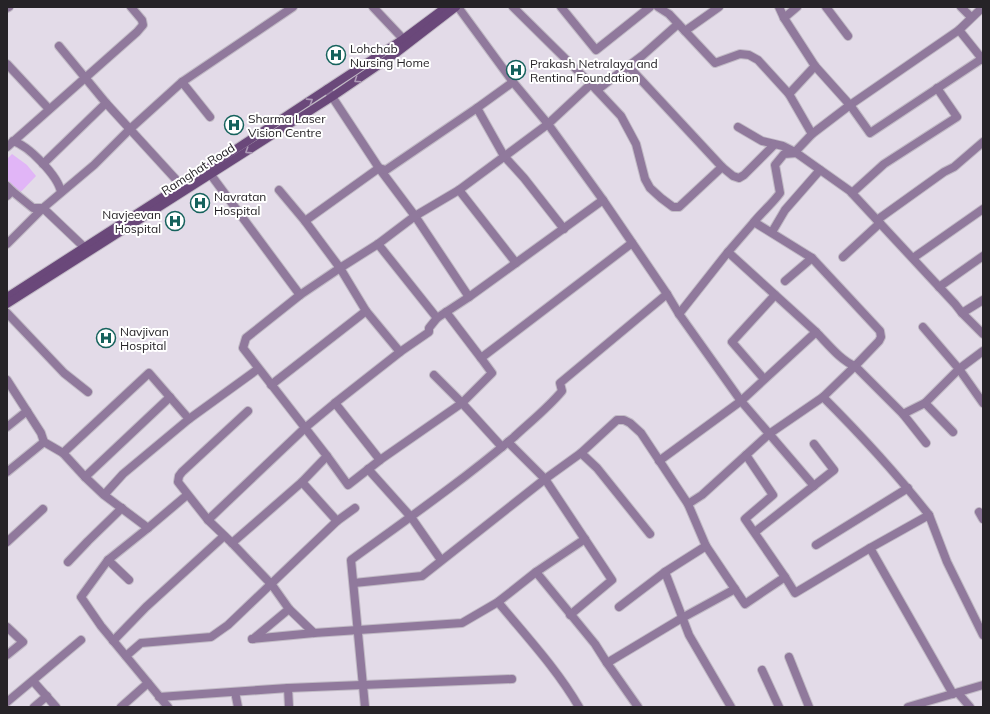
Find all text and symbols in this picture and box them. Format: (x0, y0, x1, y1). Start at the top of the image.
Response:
place label: Lohchab Nursing Home (350, 41, 430, 70)
hospital icon: Lohchab Nursing Home (325, 44, 347, 66)
place label: Prakash Netralaya and Rentina Foundation (530, 56, 658, 85)
hospital icon: Prakash Netralaya and Rentina Foundation (505, 59, 527, 81)
one-way arrow (354, 75, 361, 83)
one-way arrow (305, 99, 312, 106)
place label: Sharma Laser Vision Centre (248, 111, 326, 140)
hospital icon: Sharma Laser Vision Centre (223, 114, 245, 136)
street label: Ramghat Road (159, 140, 237, 198)
one-way arrow (245, 146, 252, 153)
place label: Navratan Hospital (214, 189, 266, 218)
hospital icon: Navratan Hospital (189, 192, 211, 214)
place label: Navjeevan Hospital (102, 207, 161, 236)
hospital icon: Navjeevan Hospital (164, 210, 186, 232)
place label: Navjivan Hospital (120, 324, 169, 353)
hospital icon: Navjivan Hospital (95, 327, 117, 349)

